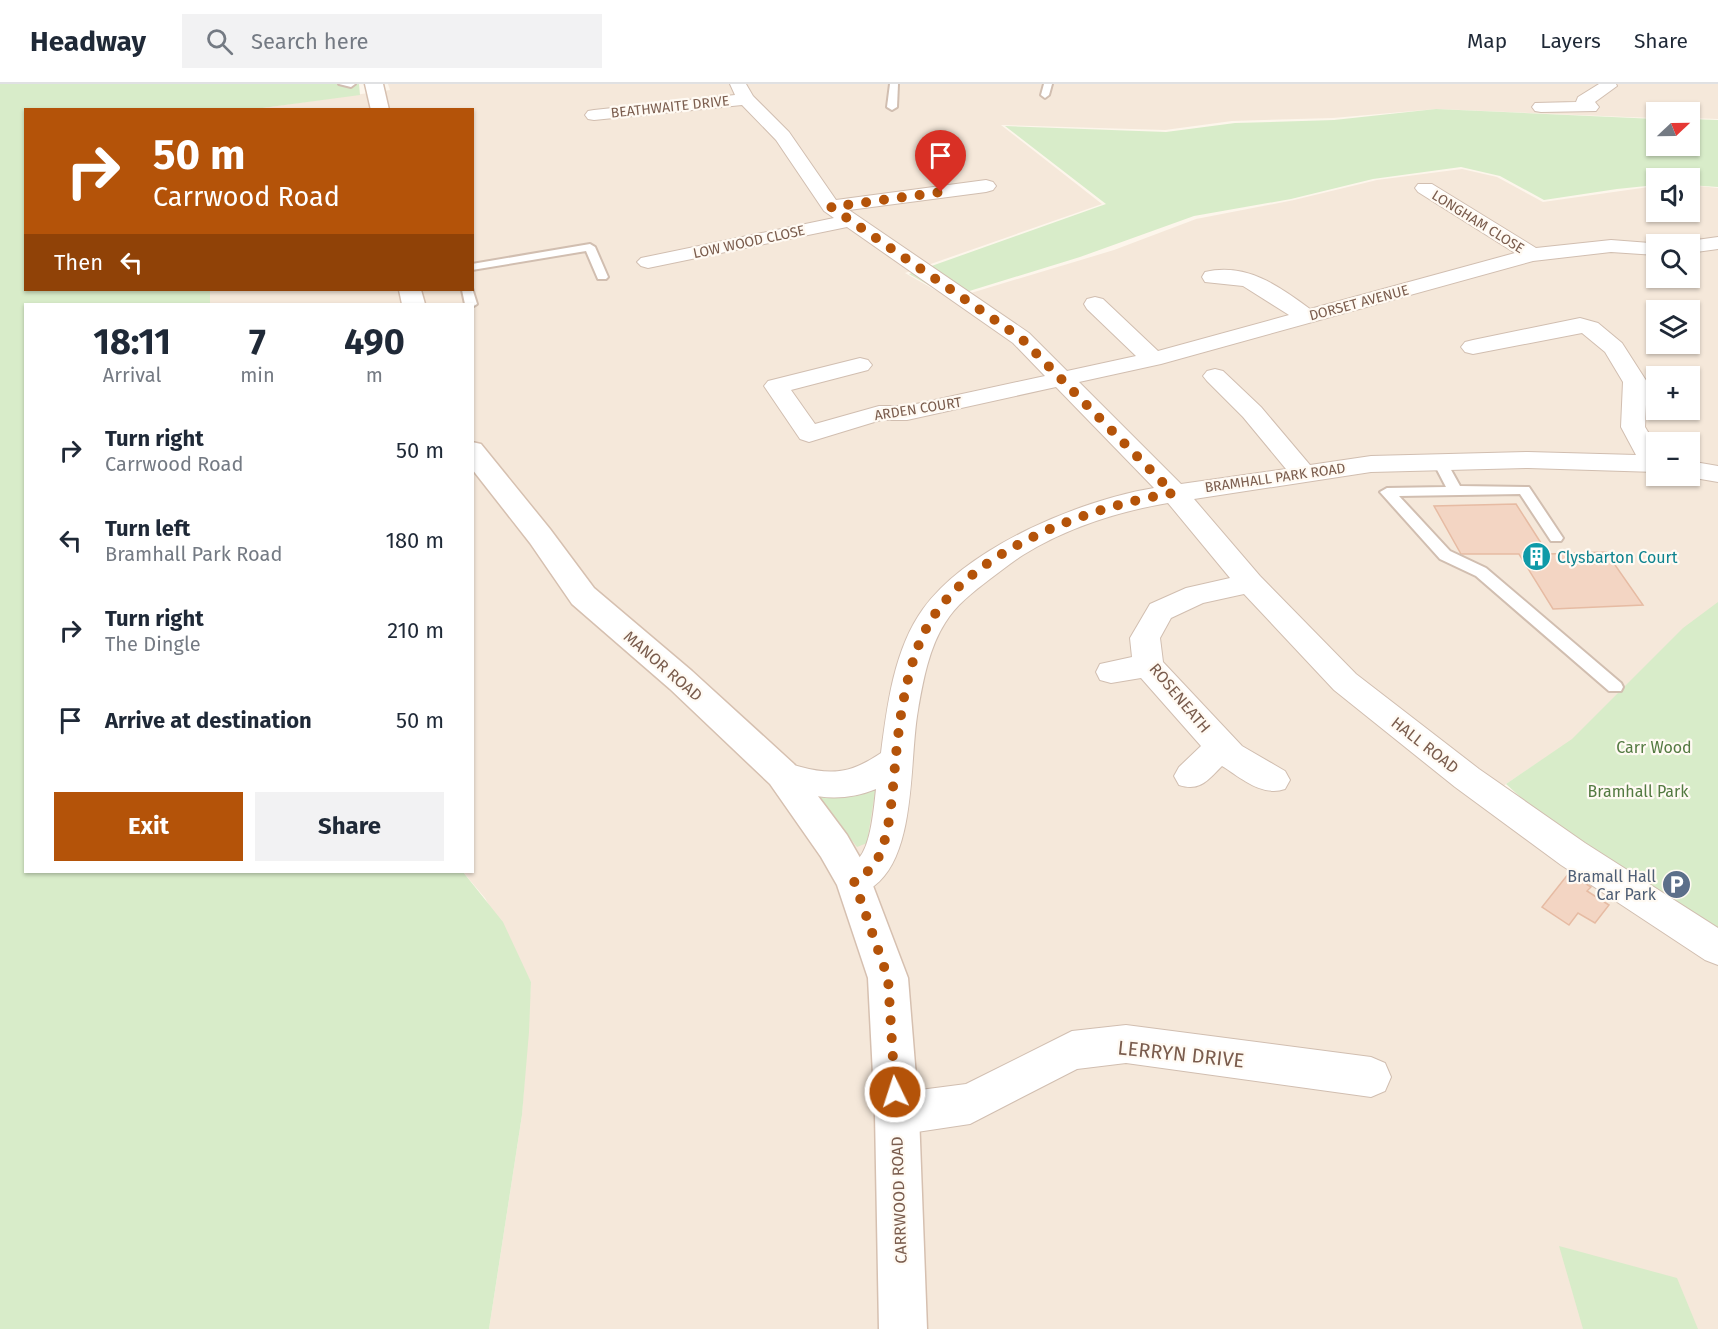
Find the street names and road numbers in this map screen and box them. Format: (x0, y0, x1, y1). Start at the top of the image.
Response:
street label: BEATHWAITE DRIVE (610, 92, 730, 122)
street label: LONGHAM CLOSE (1429, 187, 1527, 257)
street label: LOW WOOD CLOSE (691, 222, 807, 262)
street label: DORSET AVENUE (1307, 282, 1411, 324)
street label: ARDEN COURT (873, 394, 964, 424)
street label: BRAMHALL PARK ROAD (1204, 460, 1346, 496)
street label: MANOR ROAD (620, 627, 706, 705)
street label: ROSENEATH (1145, 659, 1215, 737)
street label: HALL ROAD (1388, 713, 1462, 777)
street label: LERRYN DRIVE (1117, 1035, 1245, 1073)
street label: CARRWOOD ROAD (887, 1136, 911, 1264)

